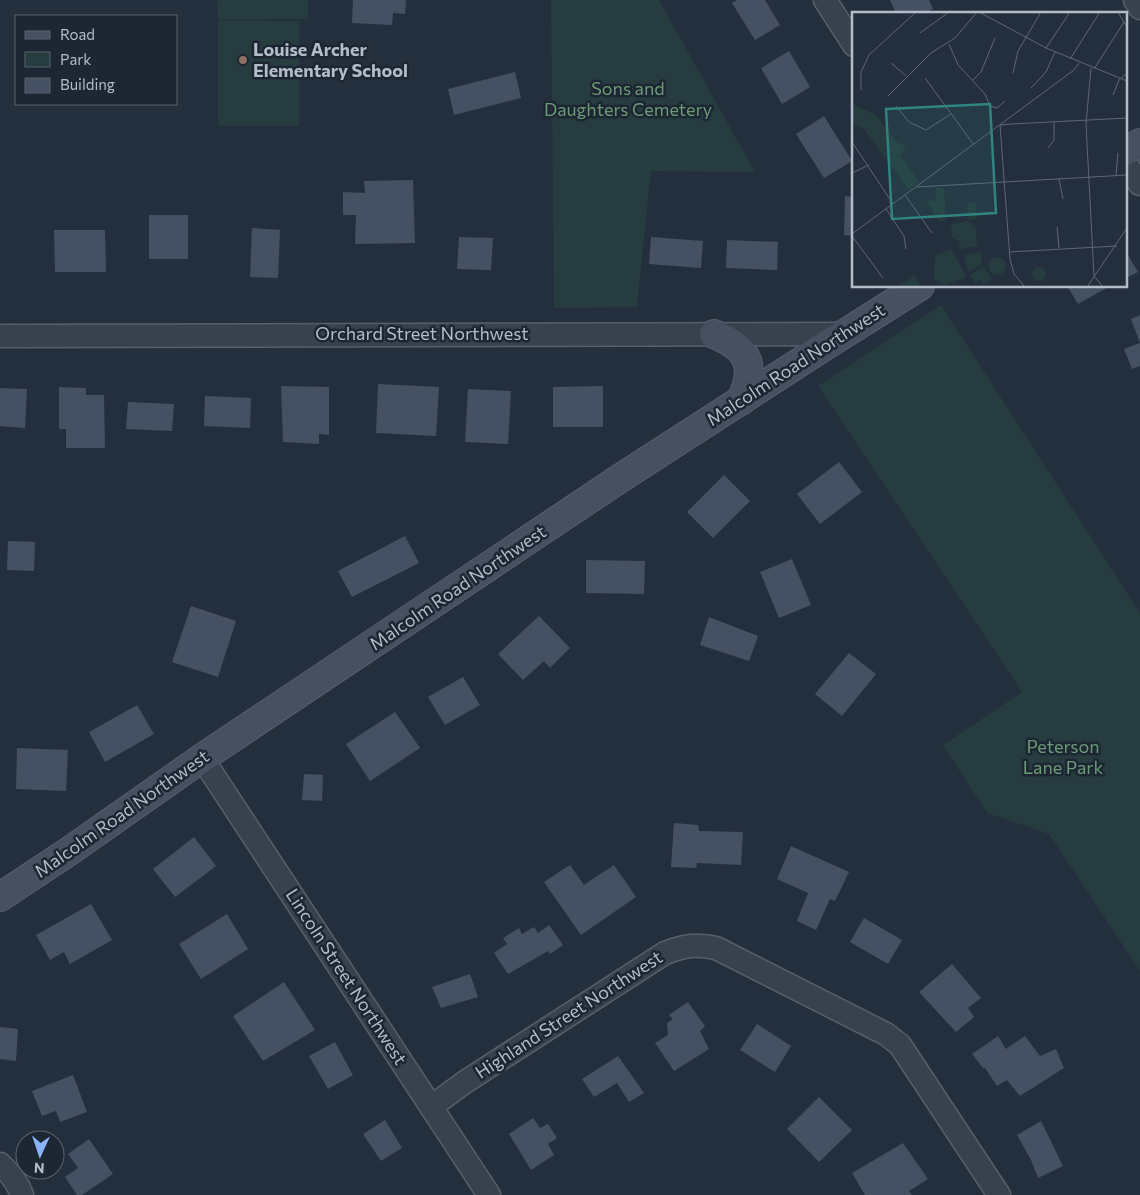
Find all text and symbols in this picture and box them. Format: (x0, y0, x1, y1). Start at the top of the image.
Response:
inset map (852, 12, 1128, 288)
legend (15, 15, 178, 105)
text: Road (60, 25, 95, 43)
place label: Louise Archer Elementary School (253, 38, 408, 81)
text: Park (60, 50, 91, 68)
marker: Louise Archer Elementary School (237, 54, 249, 66)
text: Building (60, 75, 115, 93)
park label: Sons and Daughters Cemetery (544, 77, 712, 120)
street label: Malcolm Road Northwest (702, 298, 889, 430)
street label: Orchard Street Northwest (315, 322, 529, 344)
street label: Malcolm Road Northwest (365, 520, 550, 654)
park label: Peterson Lane Park (1023, 735, 1104, 778)
street label: Malcolm Road Northwest (30, 745, 213, 882)
street label: Lincoln Street Northwest (282, 884, 412, 1069)
street label: Highland Street Northwest (471, 945, 666, 1083)
north arrow (15, 1130, 65, 1180)
text: N (34, 1160, 45, 1177)

